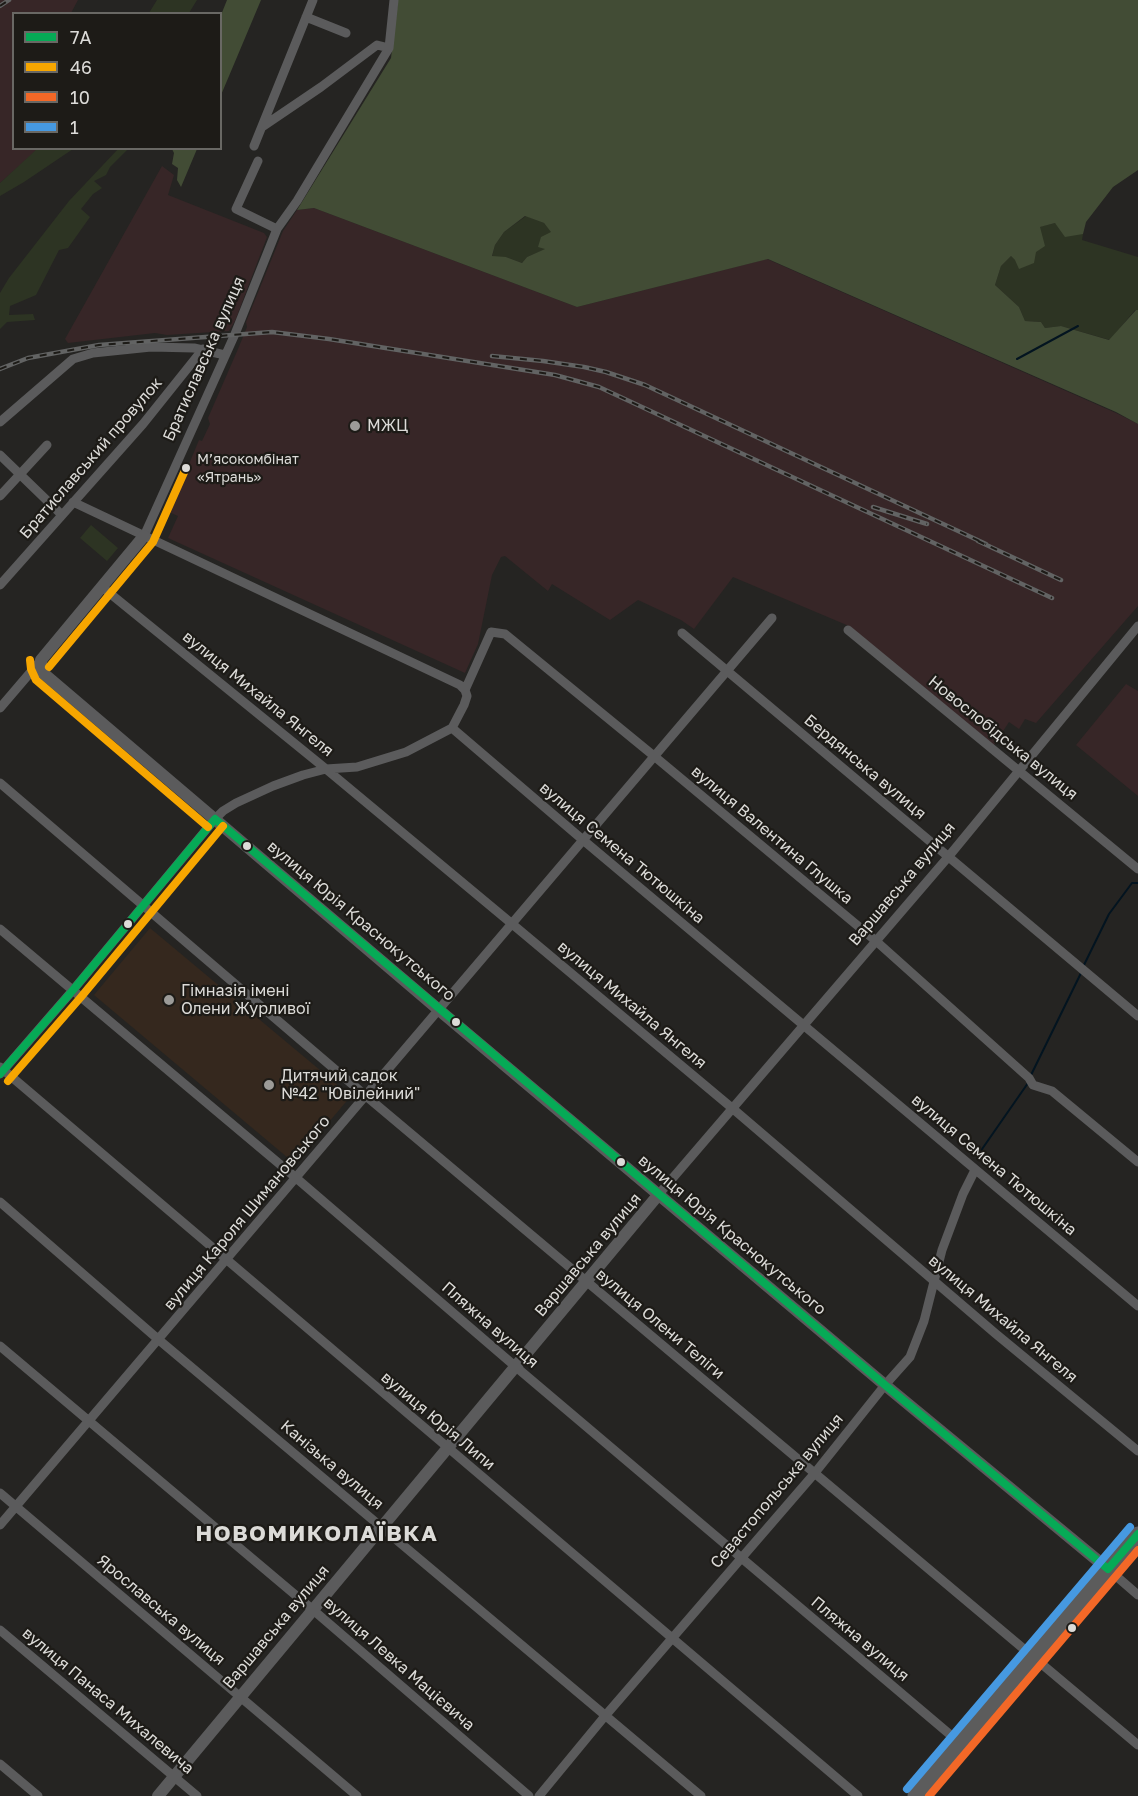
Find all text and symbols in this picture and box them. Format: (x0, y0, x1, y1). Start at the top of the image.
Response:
legend (12, 12, 222, 150)
text: 7А (70, 26, 92, 48)
text: 46 (70, 56, 92, 78)
text: 10 (70, 86, 90, 108)
text: 1 (70, 116, 79, 138)
street label: Братиславська вулиця (159, 274, 249, 444)
street label: Братиславський провулок (16, 373, 166, 543)
place label: МЖЦ (367, 416, 408, 436)
marker: МЖЦ (348, 419, 362, 433)
place label: М’ясокомбінат «Ятрань» (197, 452, 299, 484)
marker: М’ясокомбінат «Ятрань» (180, 462, 192, 474)
street label: вулиця Михайла Янгеля (179, 627, 337, 761)
street label: Новослобідська вулиця (925, 672, 1081, 804)
street label: Бердянська вулиця (800, 710, 930, 824)
street label: вулиця Валентина Глушка (687, 762, 857, 908)
street label: вулиця Семена Тютюшкіна (536, 778, 708, 928)
street label: Варшавська вулиця (845, 818, 959, 950)
street label: вулиця Юрія Краснокутського (263, 837, 459, 1005)
unlabelled marker (241, 840, 253, 852)
unlabelled marker (122, 918, 134, 930)
street label: вулиця Михайла Янгеля (554, 937, 710, 1073)
place label: Гімназія імені Олени Журливої (181, 981, 310, 1019)
marker: Гімназія імені Олени Журливої (162, 993, 176, 1007)
unlabelled marker (450, 1016, 462, 1028)
place label: Дитячий садок №42 "Ювілейний" (281, 1066, 420, 1104)
marker: Дитячий садок №42 "Ювілейний" (262, 1078, 276, 1092)
street label: вулиця Семена Тютюшкіна (908, 1090, 1080, 1240)
street label: вулиця Кароля Шимановського (160, 1112, 334, 1314)
street label: вулиця Юрія Краснокутського (634, 1151, 830, 1319)
unlabelled marker (615, 1156, 627, 1168)
street label: Варшавська вулиця (531, 1189, 645, 1321)
street label: вулиця Михайла Янгеля (925, 1251, 1081, 1387)
street label: вулиця Олени Теліги (592, 1265, 728, 1383)
street label: Пляжна вулиця (438, 1278, 542, 1372)
street label: вулиця Юрія Липи (377, 1368, 499, 1474)
street label: Севастопольська вулиця (707, 1410, 847, 1572)
street label: Канізька вулиця (277, 1416, 387, 1514)
district label: НОВОМИКОЛАЇВКА (196, 1521, 438, 1547)
street label: Ярославська вулиця (93, 1551, 229, 1669)
street label: Варшавська вулиця (219, 1561, 333, 1693)
street label: вулиця Левка Мацієвича (320, 1593, 478, 1735)
street label: Пляжна вулиця (807, 1593, 913, 1685)
unlabelled marker (1066, 1622, 1078, 1634)
street label: вулиця Панаса Михалевича (18, 1624, 198, 1778)

